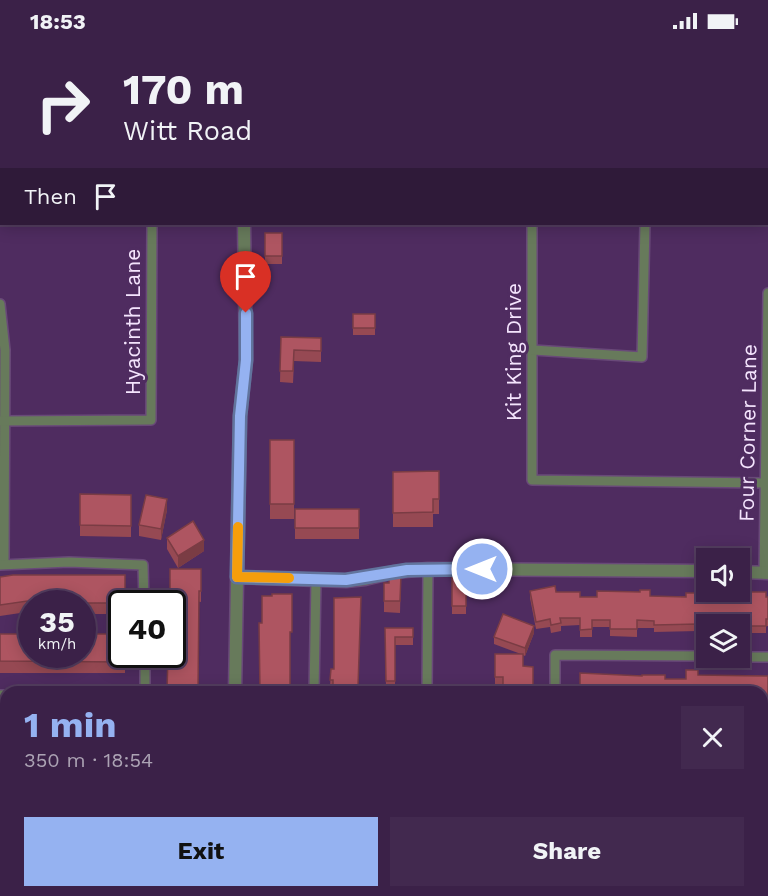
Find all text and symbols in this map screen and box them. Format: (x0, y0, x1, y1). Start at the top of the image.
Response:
text: 18:53 (30, 9, 86, 34)
text: 170 m (123, 65, 244, 114)
icon: right (24, 66, 102, 144)
text: Witt Road (123, 115, 252, 147)
icon: arrive (89, 180, 122, 213)
text: Then (24, 184, 77, 209)
street label: Hyacinth Lane (120, 249, 145, 395)
pin (220, 251, 271, 313)
icon: arrive (229, 260, 262, 293)
street label: Kit King Drive (501, 283, 526, 421)
street label: Four Corner Lane (733, 344, 762, 522)
position arrow (450, 537, 514, 601)
map controls (696, 548, 750, 668)
button: sound (696, 548, 750, 602)
speed limit sign: 40 (108, 590, 186, 668)
text: 35 (39, 604, 75, 639)
button: layers (696, 614, 750, 668)
text: km/h (38, 635, 76, 653)
text: 1 min (24, 704, 116, 746)
button: close (681, 706, 744, 769)
text: 350 m · 18:54 (24, 748, 153, 772)
button: Exit (24, 817, 378, 886)
button: Share (390, 817, 744, 886)

